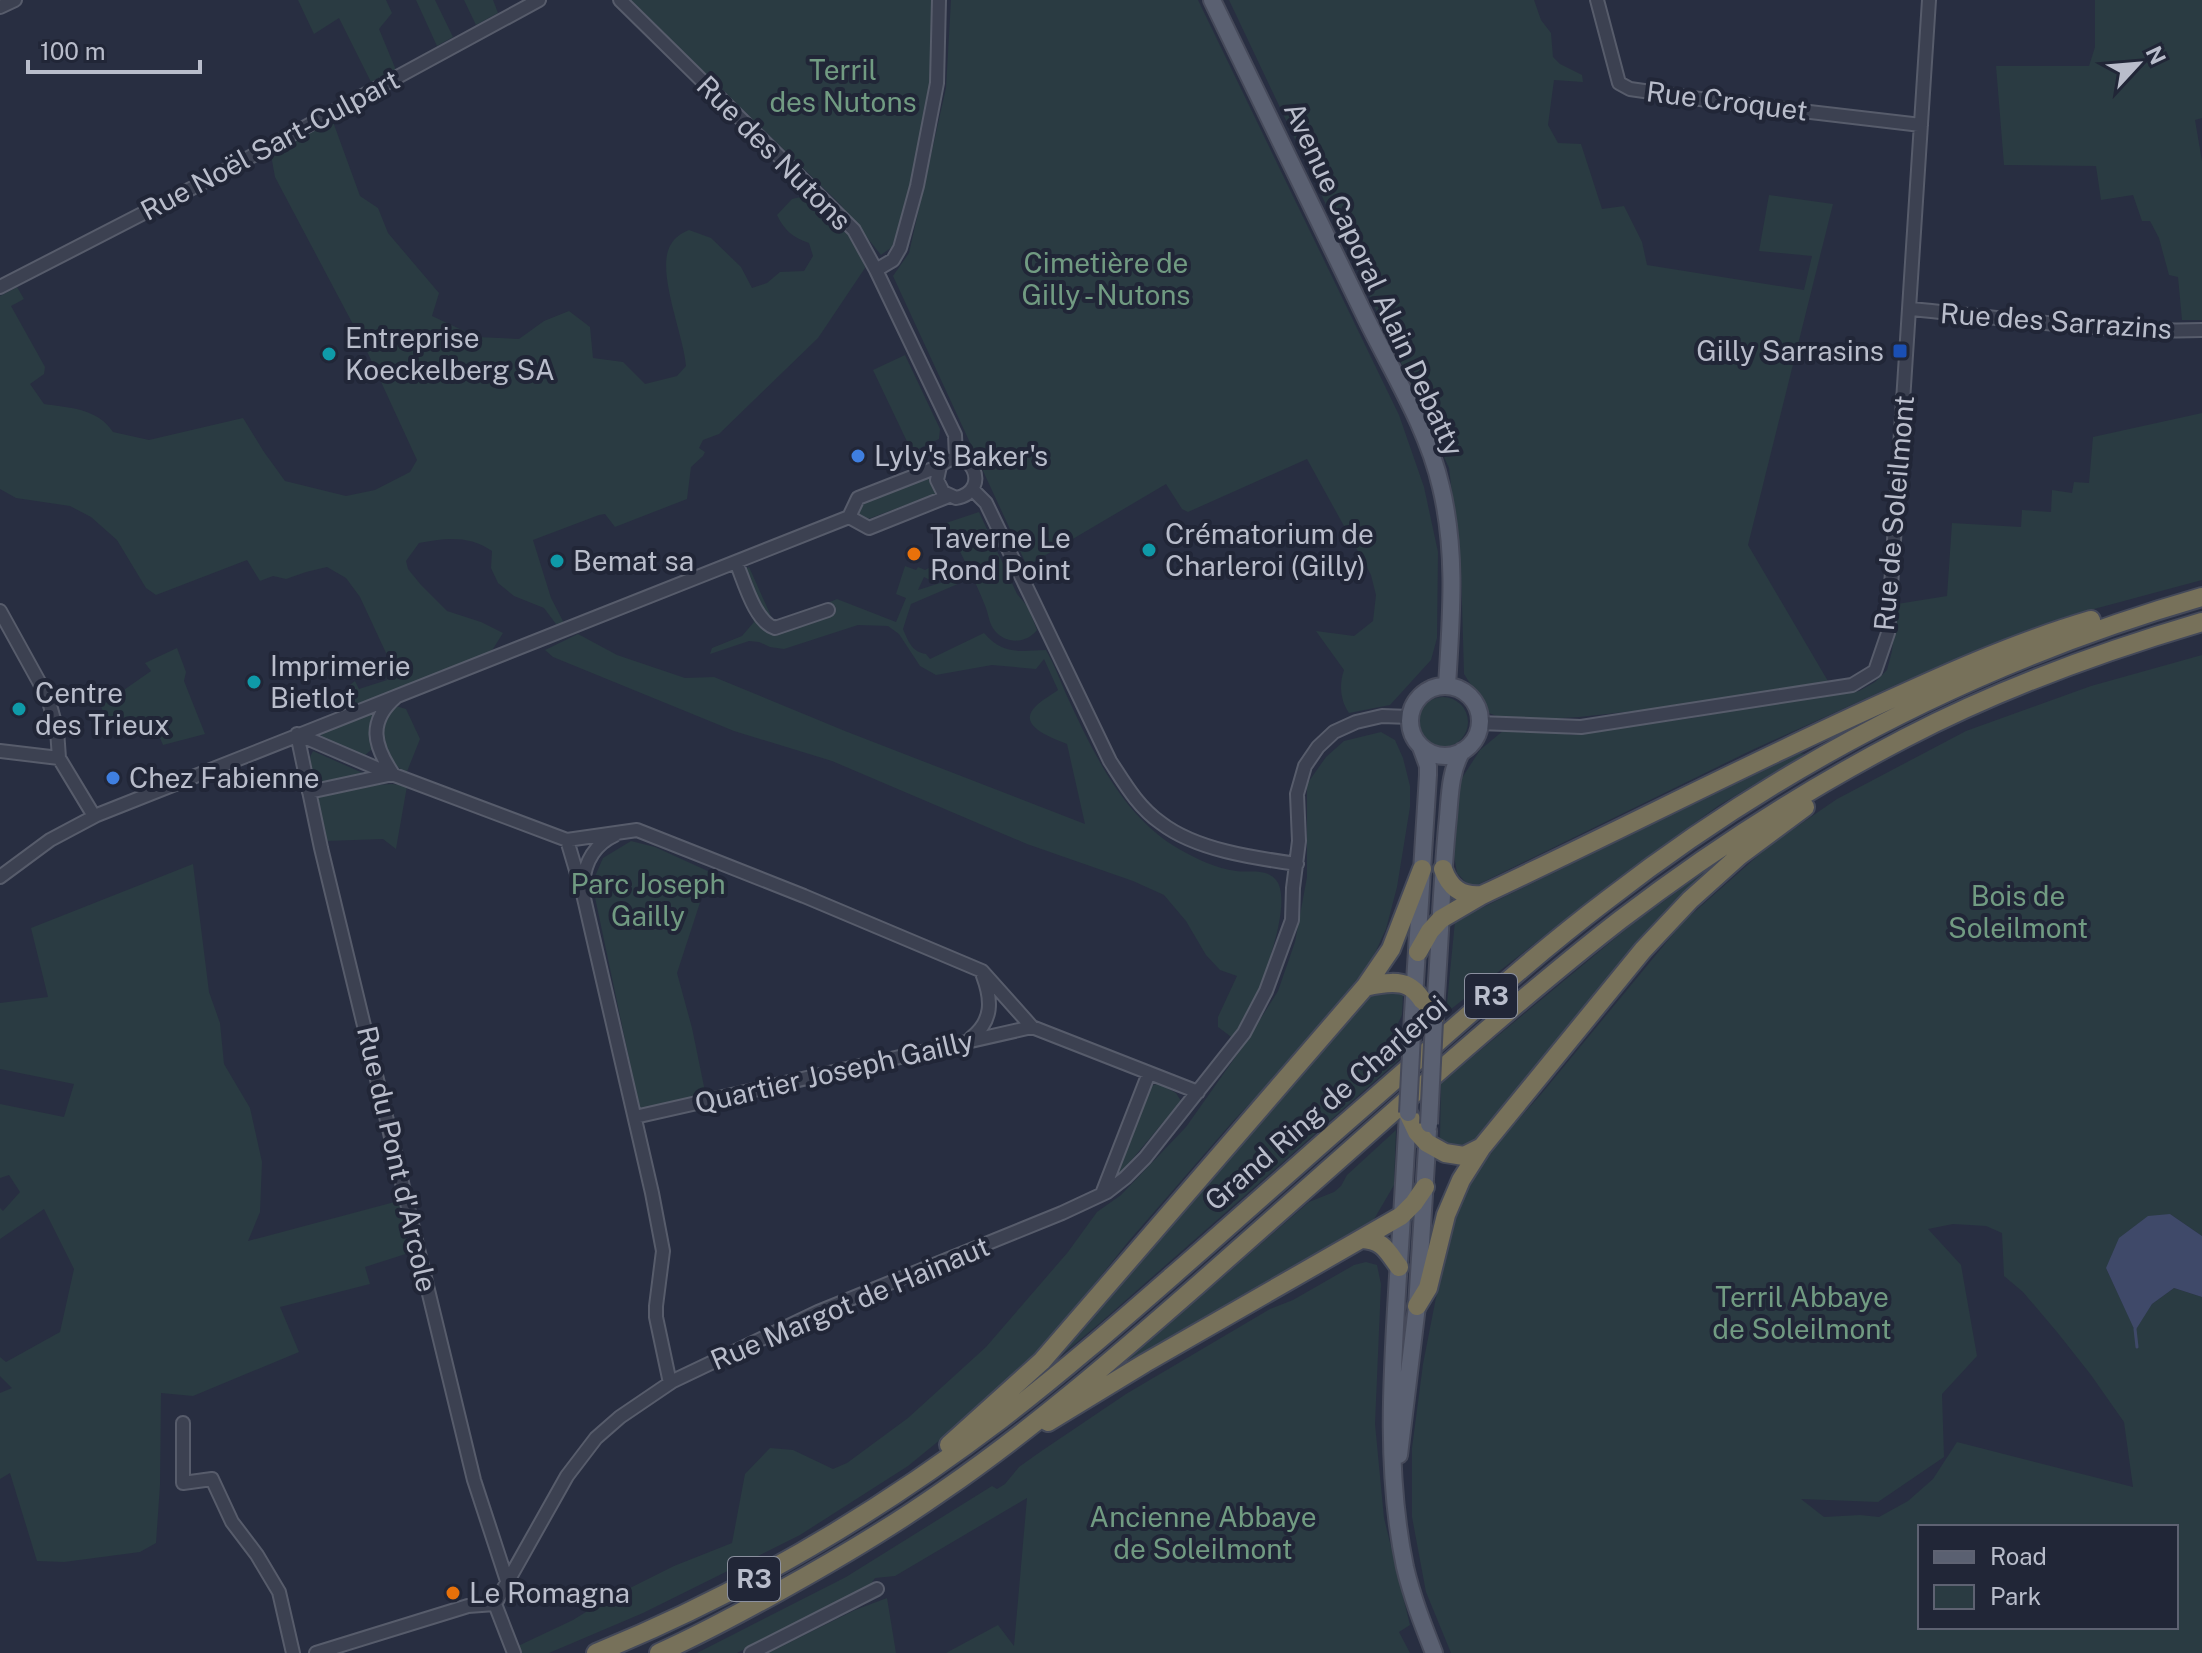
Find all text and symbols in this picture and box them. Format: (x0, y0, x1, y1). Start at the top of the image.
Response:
scale bar (28, 24, 200, 74)
north arrow (2098, 24, 2178, 104)
text: 100 m (40, 37, 106, 65)
text: N (2141, 42, 2171, 69)
park label: Terril des Nutons (769, 53, 917, 118)
street label: Rue Noël Sart-Culpart (135, 62, 405, 227)
street label: Rue des Nutons (690, 69, 858, 237)
street label: Rue Croquet (1644, 74, 1810, 127)
street label: Avenue Caporal Alain Debatty (1278, 96, 1471, 461)
park label: Cimetière de Gilly - Nutons (1022, 246, 1190, 311)
street label: Rue des Sarrazins (1939, 296, 2173, 345)
place label: Entreprise Koeckelberg SA (345, 321, 555, 386)
place label: Gilly Sarrasins (1696, 334, 1884, 367)
marker: Gilly Sarrasins (1891, 342, 1909, 360)
marker: Entreprise Koeckelberg SA (320, 345, 338, 363)
street label: Rue de Soleilmont (1867, 394, 1920, 632)
place label: Lyly's Baker's (874, 439, 1048, 472)
marker: Lyly's Baker's (849, 447, 867, 465)
place label: Crématorium de Charleroi (Gilly) (1165, 517, 1374, 582)
place label: Taverne Le Rond Point (930, 521, 1071, 586)
marker: Crématorium de Charleroi (Gilly) (1140, 541, 1158, 559)
place label: Bemat sa (573, 544, 694, 577)
marker: Taverne Le Rond Point (905, 545, 923, 563)
marker: Bemat sa (548, 552, 566, 570)
place label: Imprimerie Bietlot (270, 649, 411, 714)
marker: Imprimerie Bietlot (245, 673, 263, 691)
place label: Centre des Trieux (35, 676, 170, 741)
marker: Centre des Trieux (10, 700, 28, 718)
place label: Chez Fabienne (129, 761, 320, 794)
marker: Chez Fabienne (104, 769, 122, 787)
park label: Parc Joseph Gailly (570, 867, 726, 932)
park label: Bois de Soleilmont (1948, 879, 2088, 944)
road number: R3 (1465, 974, 1517, 1018)
street label: Grand Ring de Charleroi (1198, 988, 1454, 1217)
street label: Rue du Pont d'Arcole (351, 1023, 444, 1295)
street label: Quartier Joseph Gailly (691, 1023, 976, 1120)
street label: Rue Margot de Hainaut (706, 1229, 994, 1376)
park label: Terril Abbaye de Soleilmont (1712, 1280, 1892, 1345)
park label: Ancienne Abbaye de Soleilmont (1089, 1500, 1317, 1565)
legend (1918, 1525, 2178, 1629)
text: Road (1990, 1542, 2047, 1570)
road number: R3 (728, 1557, 780, 1601)
place label: Le Romagna (469, 1576, 630, 1609)
text: Park (1990, 1582, 2041, 1610)
marker: Le Romagna (444, 1584, 462, 1602)

